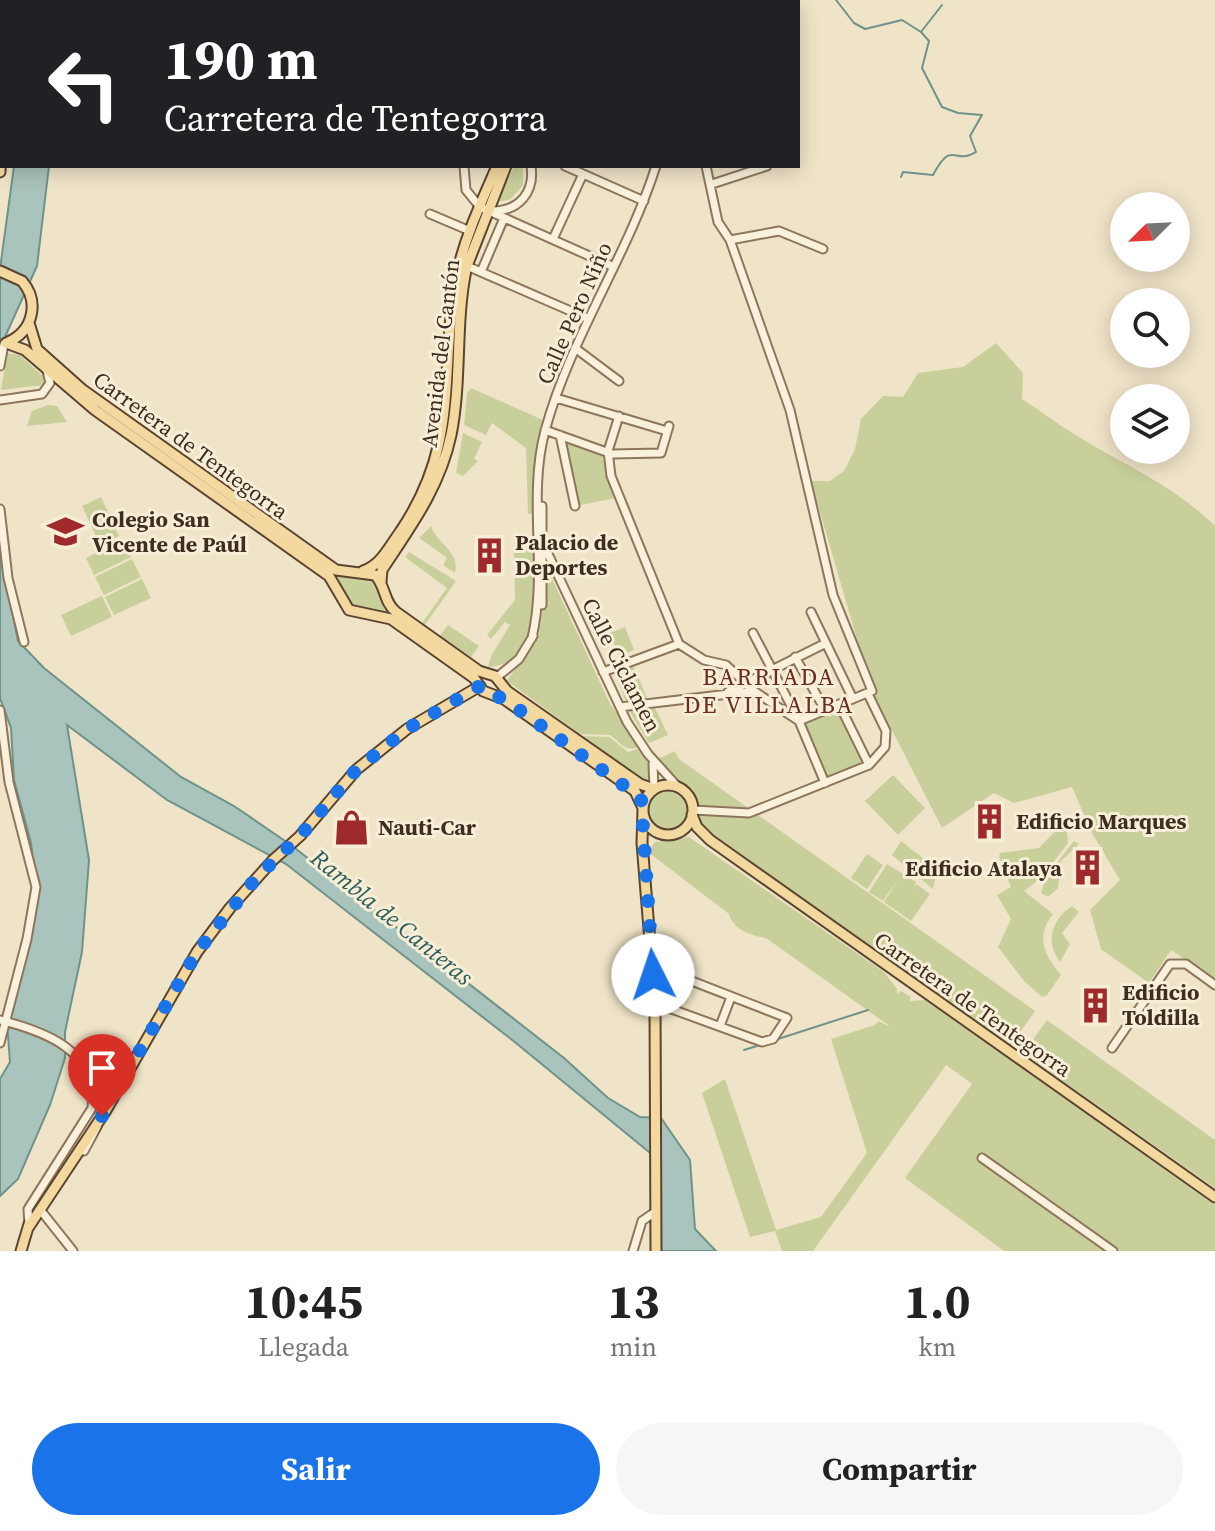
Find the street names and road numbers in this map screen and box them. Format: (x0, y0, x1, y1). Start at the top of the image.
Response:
street label: Calle Pero Niño (529, 237, 619, 389)
street label: Avenida del Cantón (414, 257, 466, 449)
street label: Carretera de Tentegorra (87, 364, 295, 526)
street label: Calle Ciclamen (575, 593, 669, 737)
street label: Carretera de Tentegorra (869, 925, 1078, 1084)

